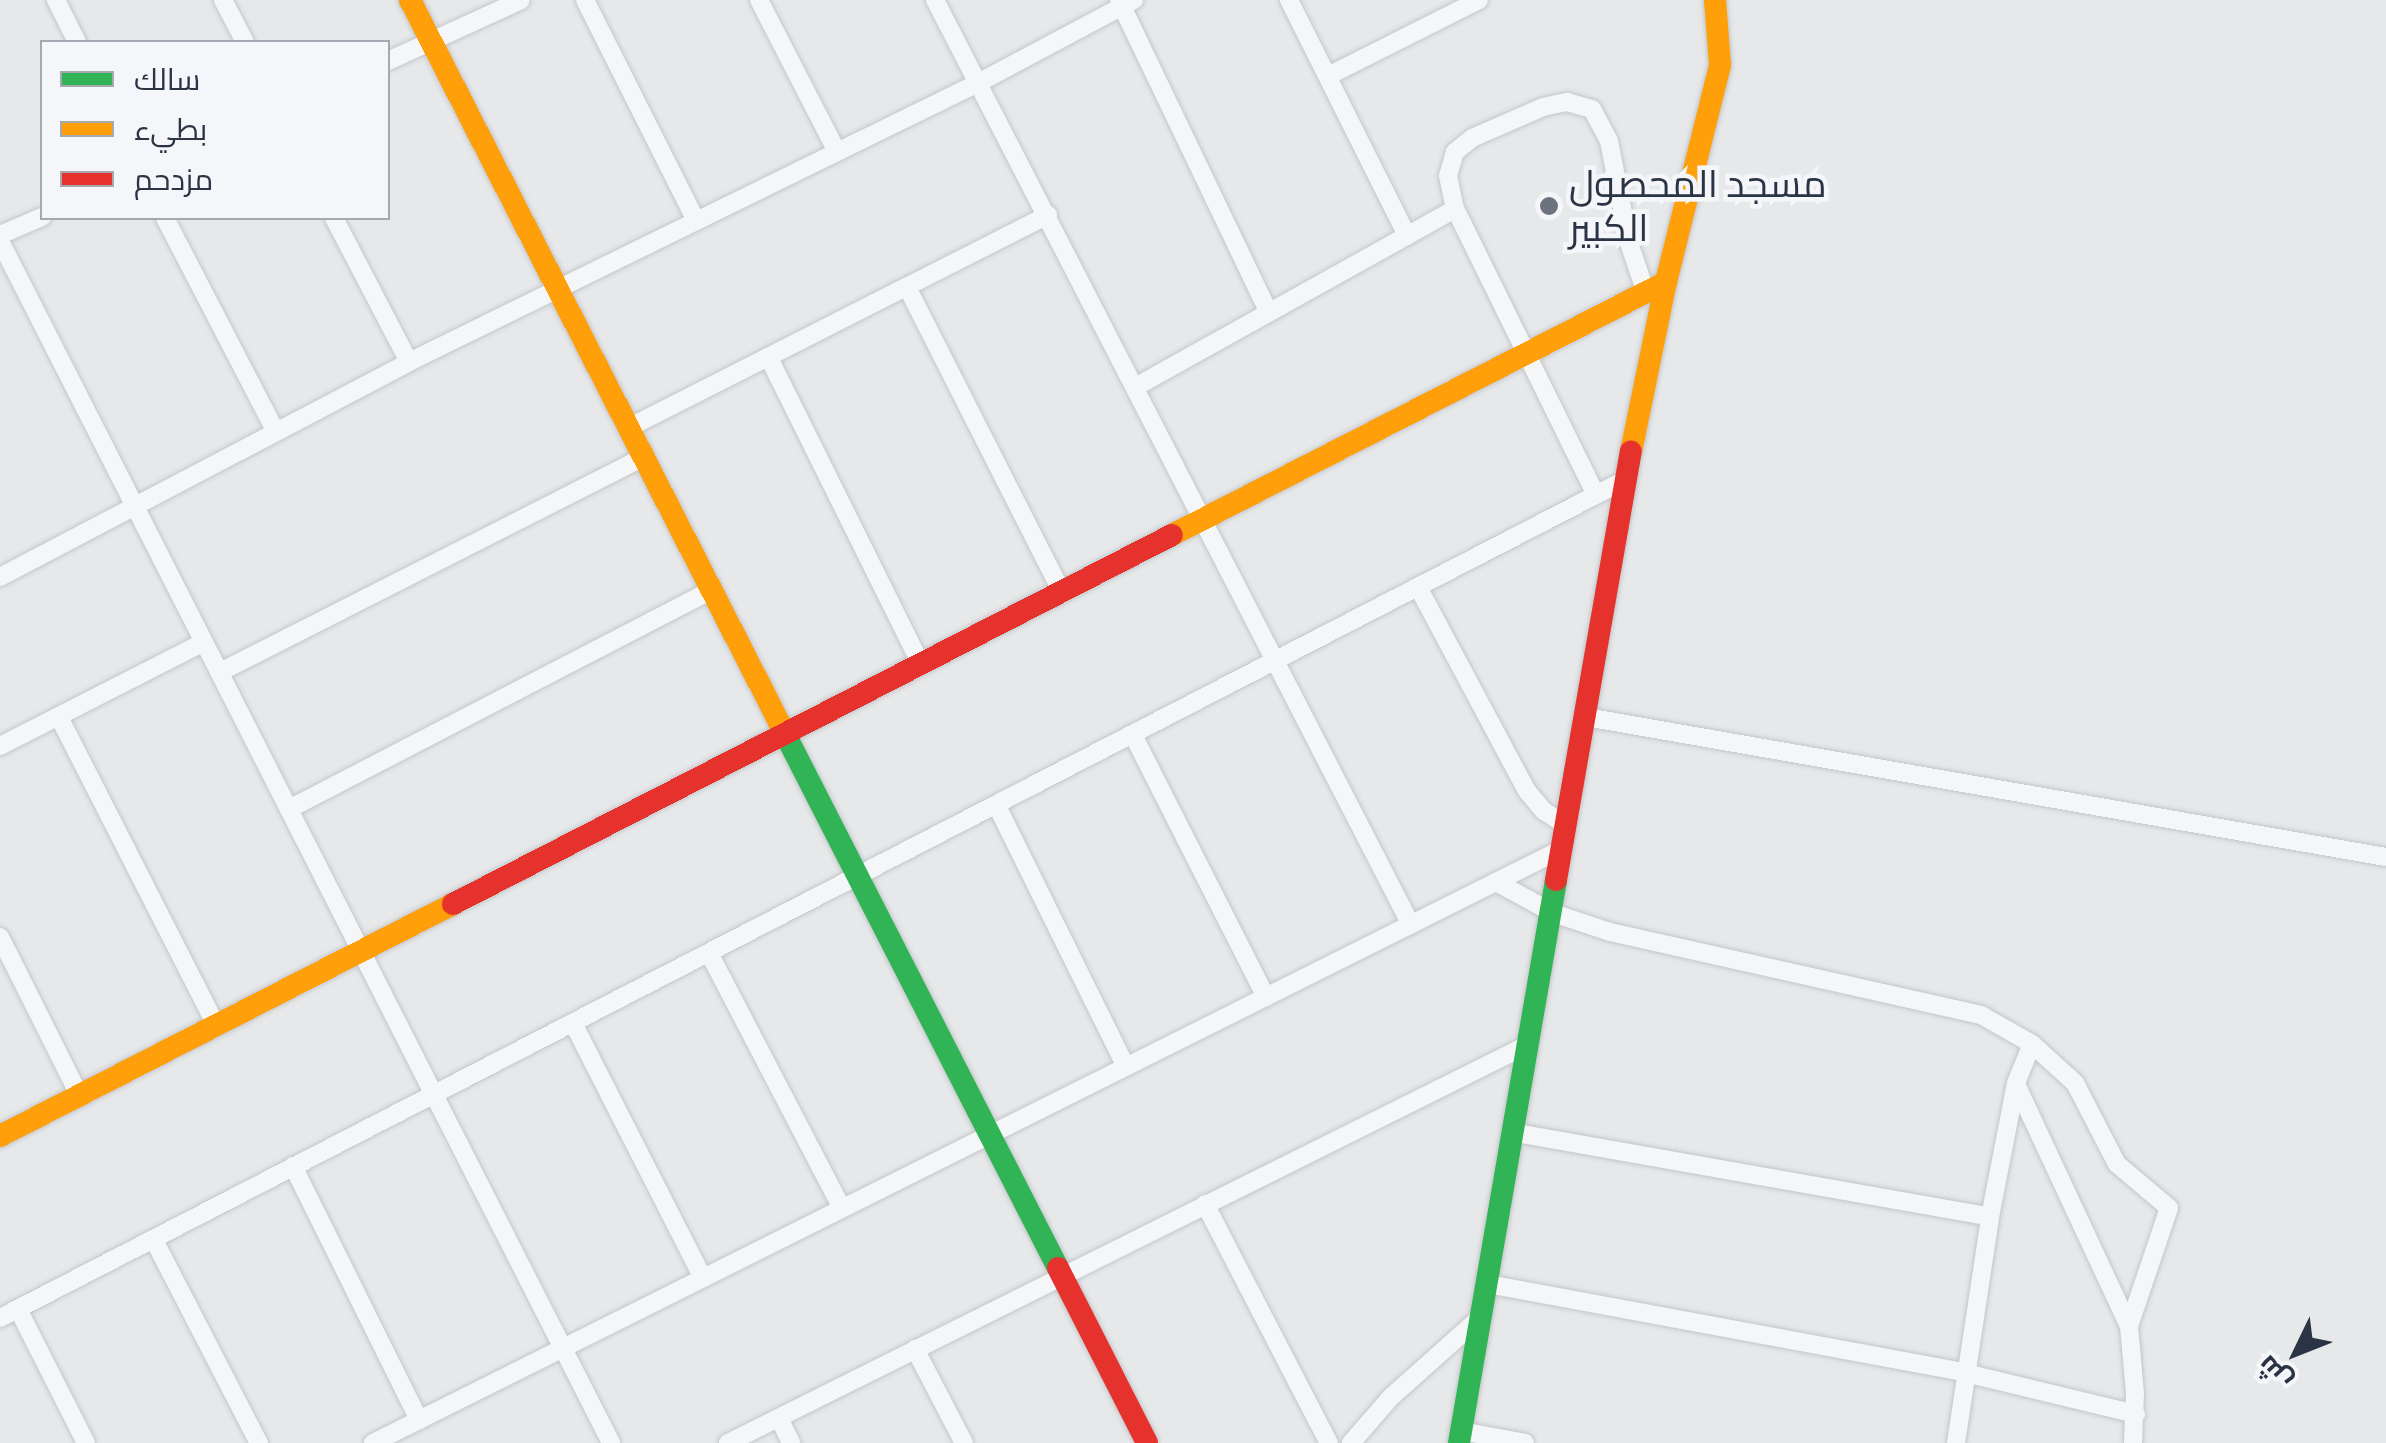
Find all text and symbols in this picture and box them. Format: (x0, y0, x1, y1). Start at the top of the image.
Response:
legend (40, 40, 390, 220)
text: سالك (134, 56, 200, 102)
text: بطيء (134, 106, 207, 152)
text: مزدحم (134, 156, 213, 202)
place label: مسجد المحصول الكبير (1569, 161, 1827, 250)
marker: مسجد المحصول الكبير (1538, 195, 1560, 217)
north arrow (2246, 1303, 2346, 1403)
text: ش (2246, 1346, 2302, 1402)

